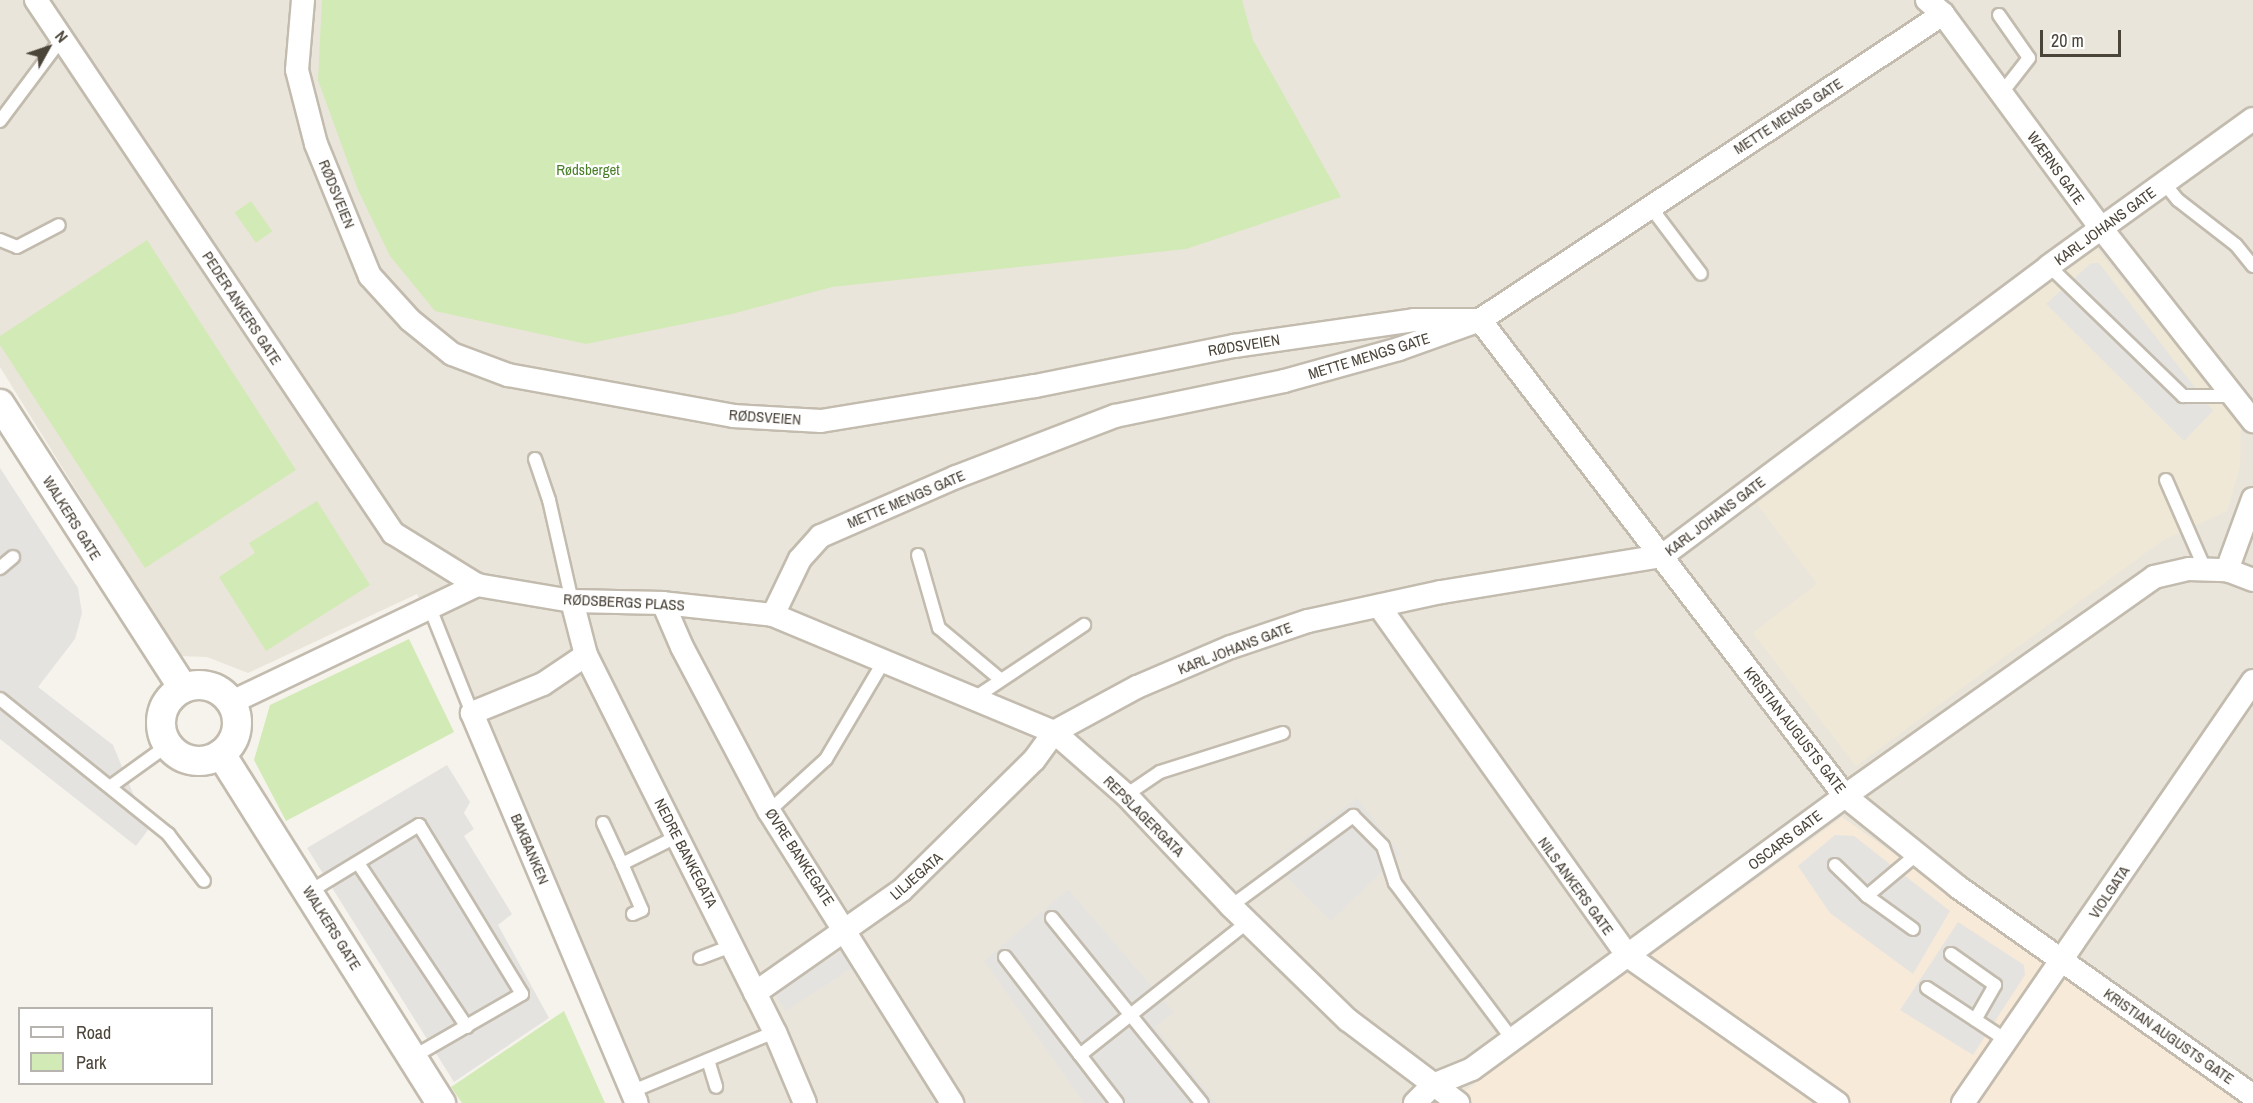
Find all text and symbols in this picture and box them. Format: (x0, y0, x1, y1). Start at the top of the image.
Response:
north arrow (18, 18, 78, 78)
scale bar (2043, 18, 2124, 56)
text: N (50, 26, 73, 47)
text: 20 m (2051, 28, 2084, 53)
street label: METTE MENGS GATE (1730, 74, 1846, 158)
street label: WÆRNS GATE (2023, 128, 2089, 208)
street label: RØDSVEIEN (315, 157, 359, 231)
park label: Rødsberget (556, 161, 620, 179)
street label: KARL JOHANS GATE (2051, 183, 2159, 269)
street label: PEDER ANKERS GATE (198, 248, 286, 368)
street label: METTE MENGS GATE (1306, 329, 1432, 383)
street label: RØDSVEIEN (1207, 330, 1281, 360)
street label: RØDSVEIEN (728, 405, 802, 429)
street label: METTE MENGS GATE (844, 466, 968, 532)
street label: KARL JOHANS GATE (1661, 472, 1769, 560)
street label: WALKERS GATE (39, 473, 105, 563)
street label: RØDSBERGS PLASS (563, 590, 685, 614)
street label: KARL JOHANS GATE (1175, 618, 1295, 678)
street label: KRISTIAN AUGUSTS GATE (1740, 663, 1850, 797)
street label: REPSLAGERGATA (1100, 772, 1188, 860)
street label: NEDRE BANKEGATA (651, 796, 721, 910)
street label: ØVRE BANKEGATE (762, 805, 838, 909)
street label: OSCARS GATE (1744, 806, 1826, 874)
street label: BAKBANKEN (507, 811, 553, 887)
street label: NILS ANKERS GATE (1534, 833, 1618, 939)
street label: LILJEGATA (886, 848, 946, 904)
street label: VIOLGATA (2085, 862, 2133, 922)
street label: WALKERS GATE (299, 883, 365, 973)
street label: KRISTIAN AUGUSTS GATE (2100, 984, 2238, 1088)
legend (18, 1007, 213, 1085)
text: Road (76, 1020, 111, 1045)
text: Park (76, 1050, 106, 1075)

